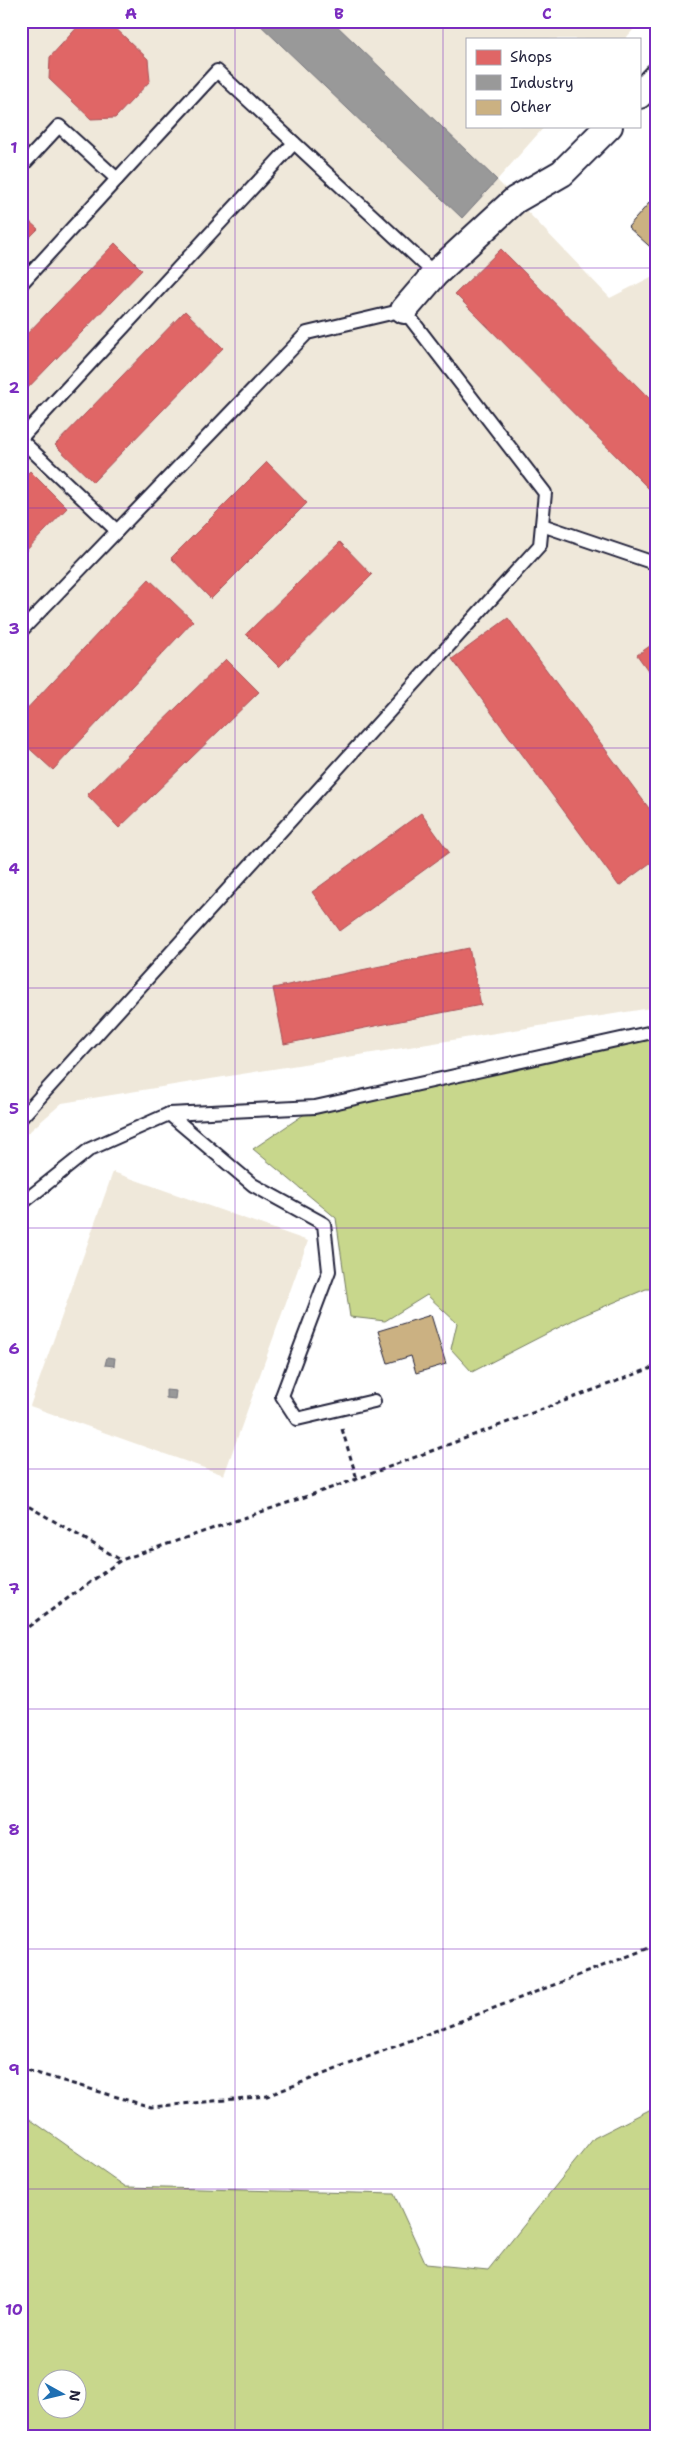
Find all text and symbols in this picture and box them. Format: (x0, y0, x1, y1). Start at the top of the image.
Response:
text: A (125, 3, 137, 24)
text: B (334, 3, 344, 24)
text: C (542, 3, 552, 24)
legend (466, 38, 640, 128)
text: Shops (510, 47, 552, 67)
text: Industry (510, 73, 574, 93)
text: Other (510, 97, 552, 117)
text: 1 (10, 137, 18, 158)
text: 2 (8, 377, 20, 398)
text: 3 (8, 618, 20, 639)
text: 4 (8, 858, 20, 879)
text: 5 (9, 1098, 19, 1119)
text: 6 (8, 1338, 20, 1359)
text: 7 (8, 1578, 20, 1599)
text: 8 (8, 1819, 20, 1840)
text: 9 (8, 2059, 20, 2080)
text: 10 (5, 2299, 23, 2320)
north arrow (38, 2370, 88, 2420)
text: N (65, 2389, 85, 2403)

